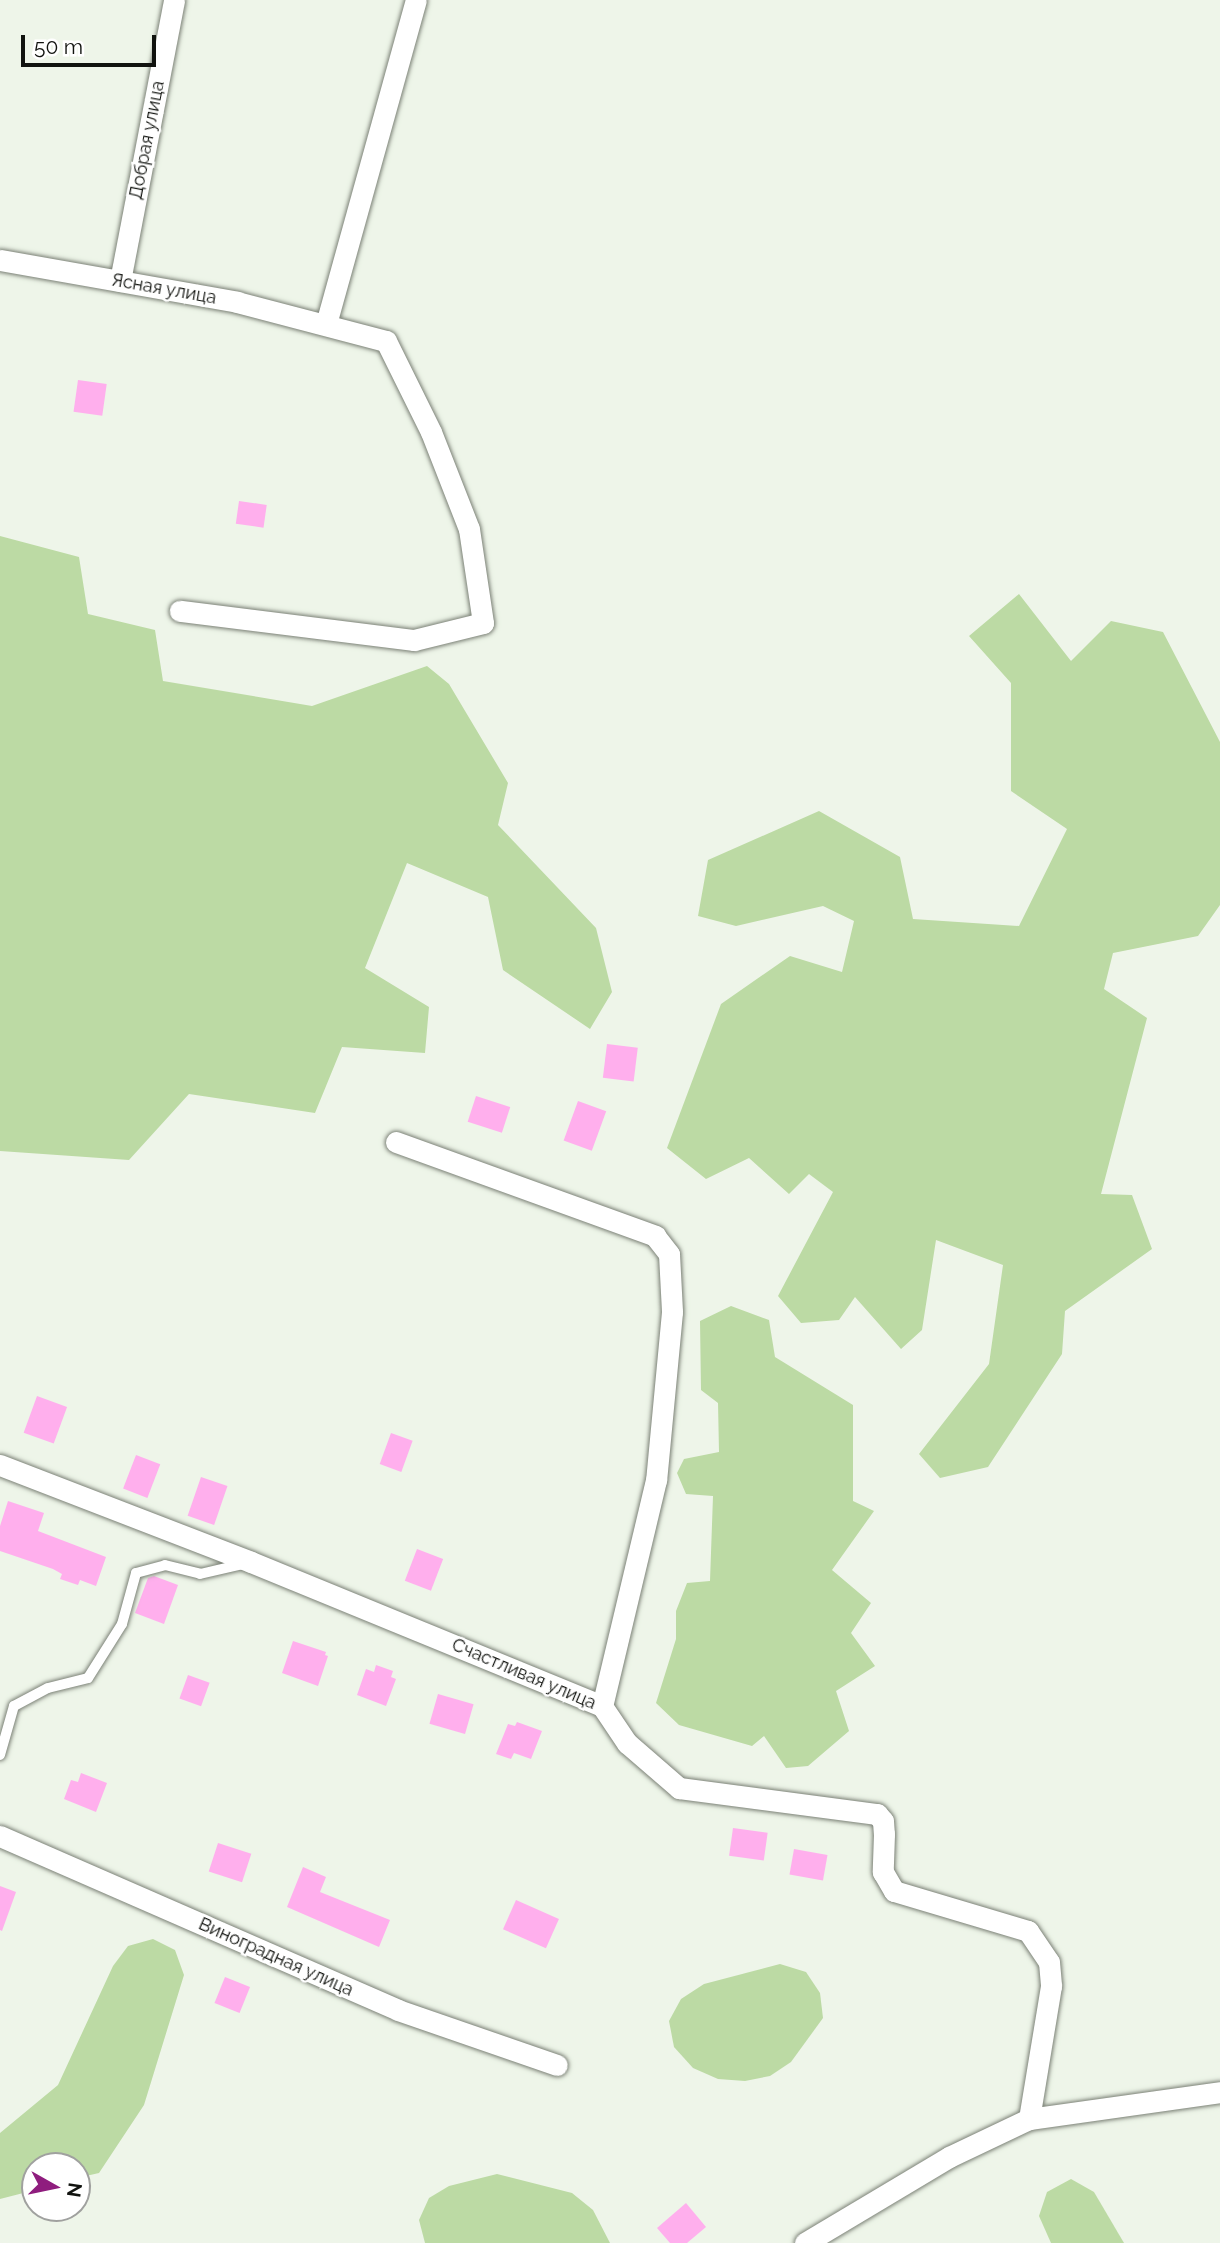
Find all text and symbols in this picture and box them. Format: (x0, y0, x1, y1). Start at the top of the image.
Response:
scale bar (24, 21, 159, 65)
text: 50 m (34, 34, 83, 59)
street label: Добрая улица (125, 79, 169, 201)
street label: Ясная улица (110, 269, 218, 309)
street label: Счастливая улица (448, 1634, 600, 1714)
street label: Виноградная улица (195, 1913, 357, 2001)
north arrow (21, 2152, 91, 2222)
text: N (63, 2181, 87, 2199)

